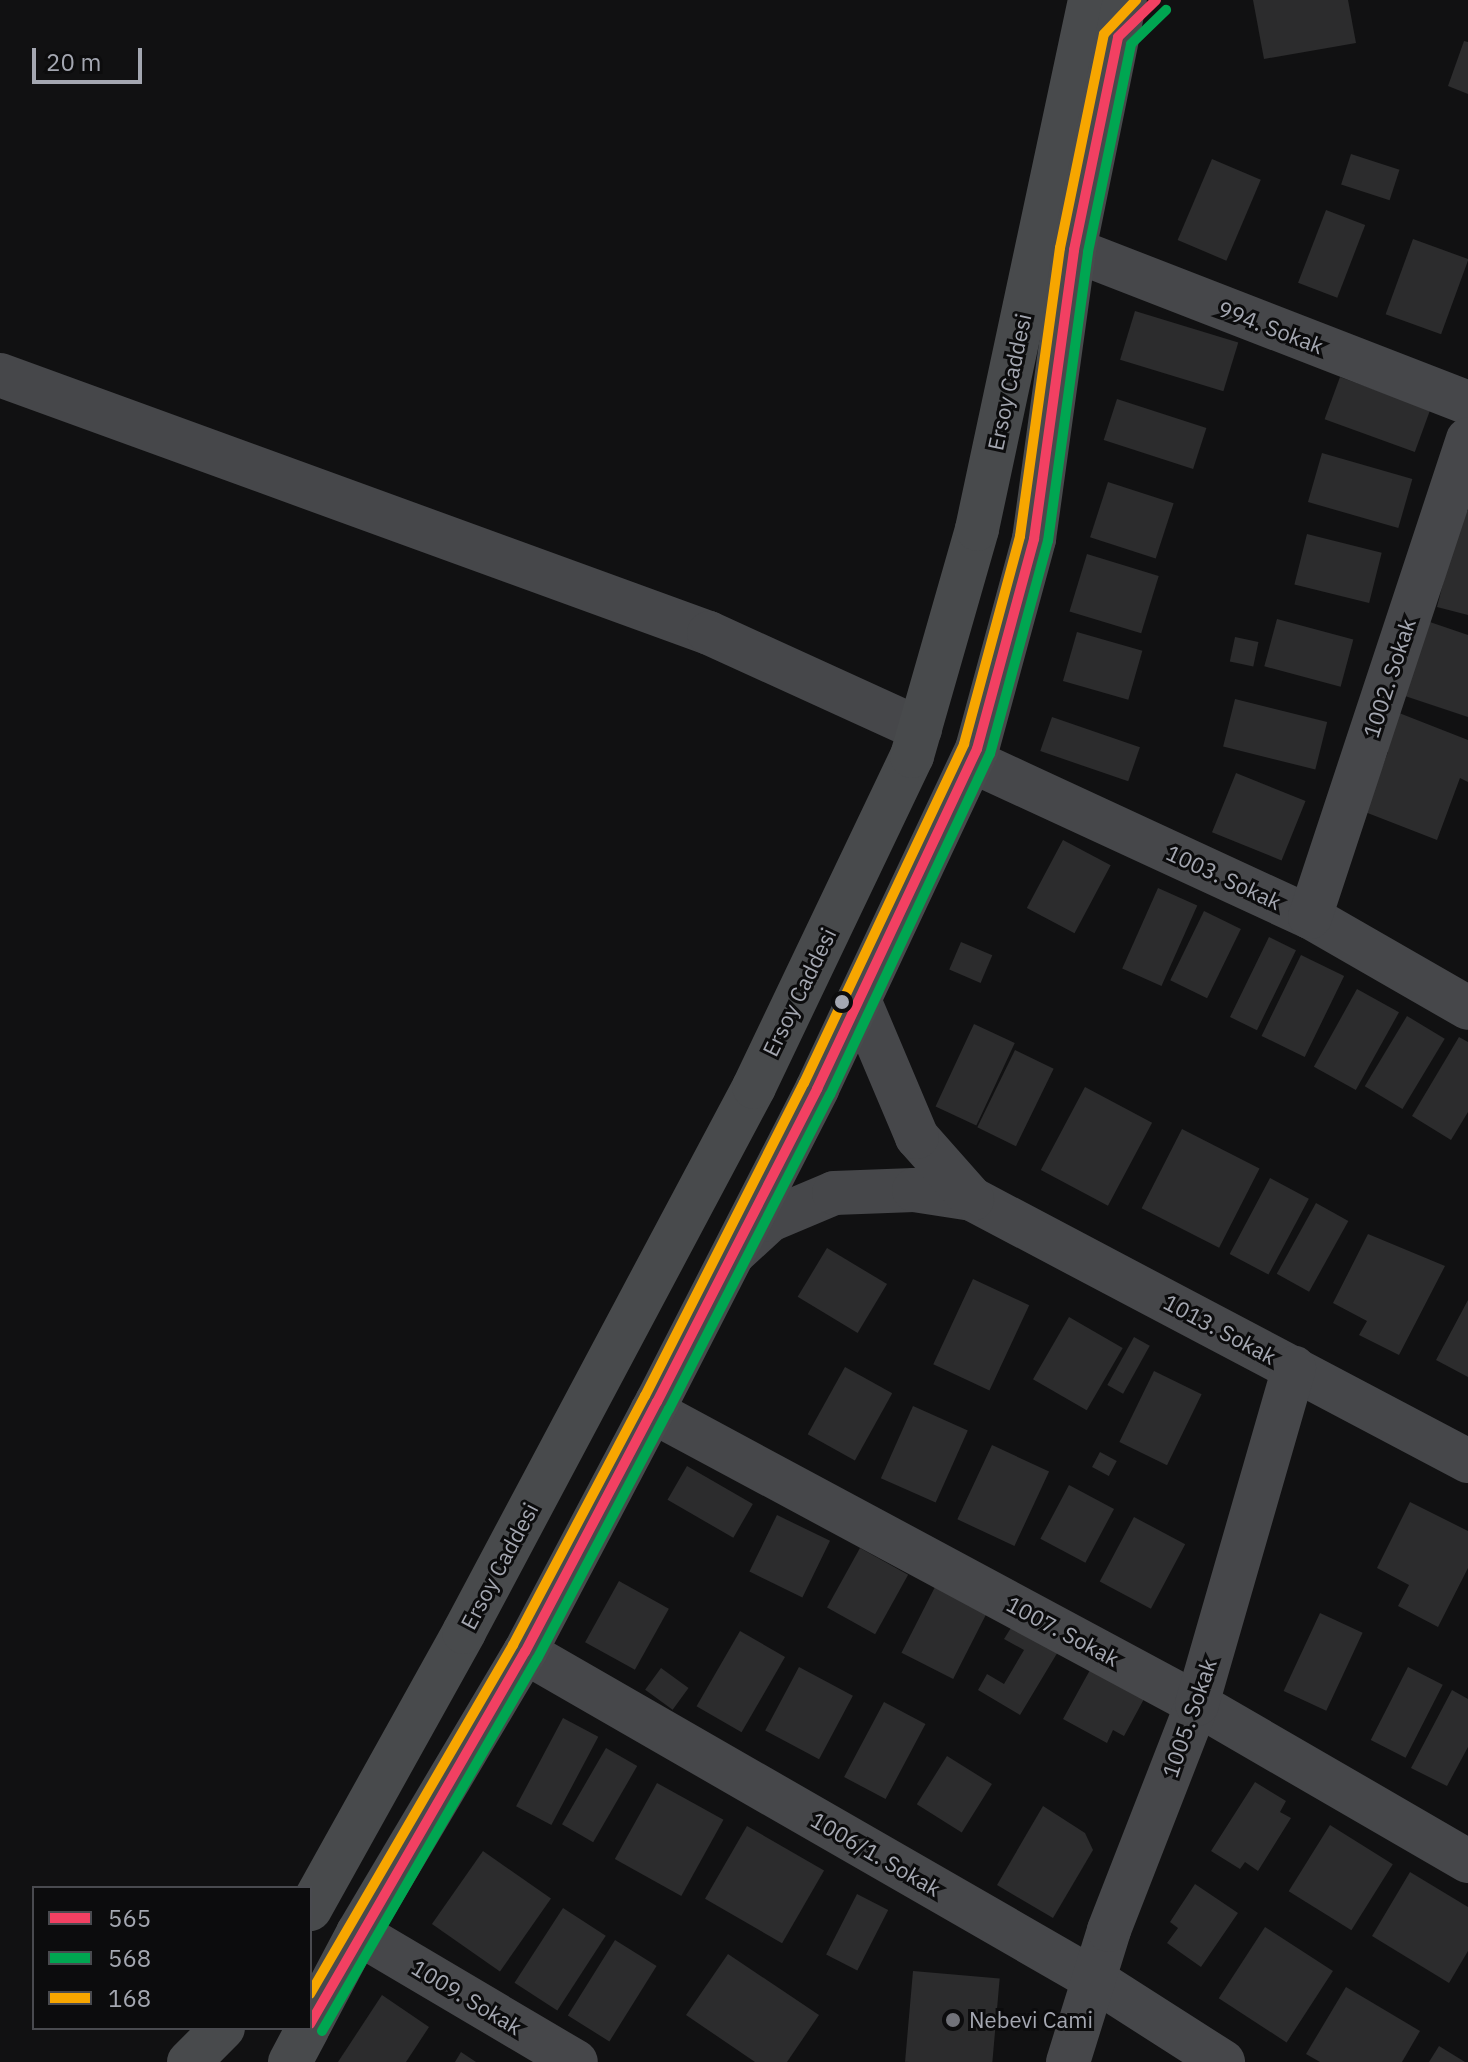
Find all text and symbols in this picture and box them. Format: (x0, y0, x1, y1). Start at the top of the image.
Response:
scale bar (36, 32, 146, 82)
text: 20 m (46, 46, 101, 78)
street label: 994. Sokak (1215, 295, 1327, 359)
street label: Ersoy Caddesi (982, 311, 1036, 453)
street label: 1002. Sokak (1357, 615, 1421, 741)
street label: 1003. Sokak (1162, 839, 1286, 915)
street label: Ersoy Caddesi (757, 924, 841, 1060)
unlabelled marker (834, 994, 850, 1010)
street label: 1013. Sokak (1159, 1288, 1281, 1370)
street label: Ersoy Caddesi (455, 1498, 543, 1634)
street label: 1007. Sokak (1002, 1590, 1124, 1672)
street label: 1005. Sokak (1156, 1655, 1222, 1781)
street label: 1006/1. Sokak (806, 1806, 946, 1902)
legend (32, 1886, 312, 2030)
text: 565 (108, 1902, 151, 1934)
text: 568 (108, 1942, 151, 1974)
street label: 1009. Sokak (407, 1954, 527, 2040)
text: 168 (108, 1982, 151, 2014)
place label: Nebevi Cami (969, 2007, 1093, 2033)
marker: Nebevi Cami (944, 2011, 962, 2029)

